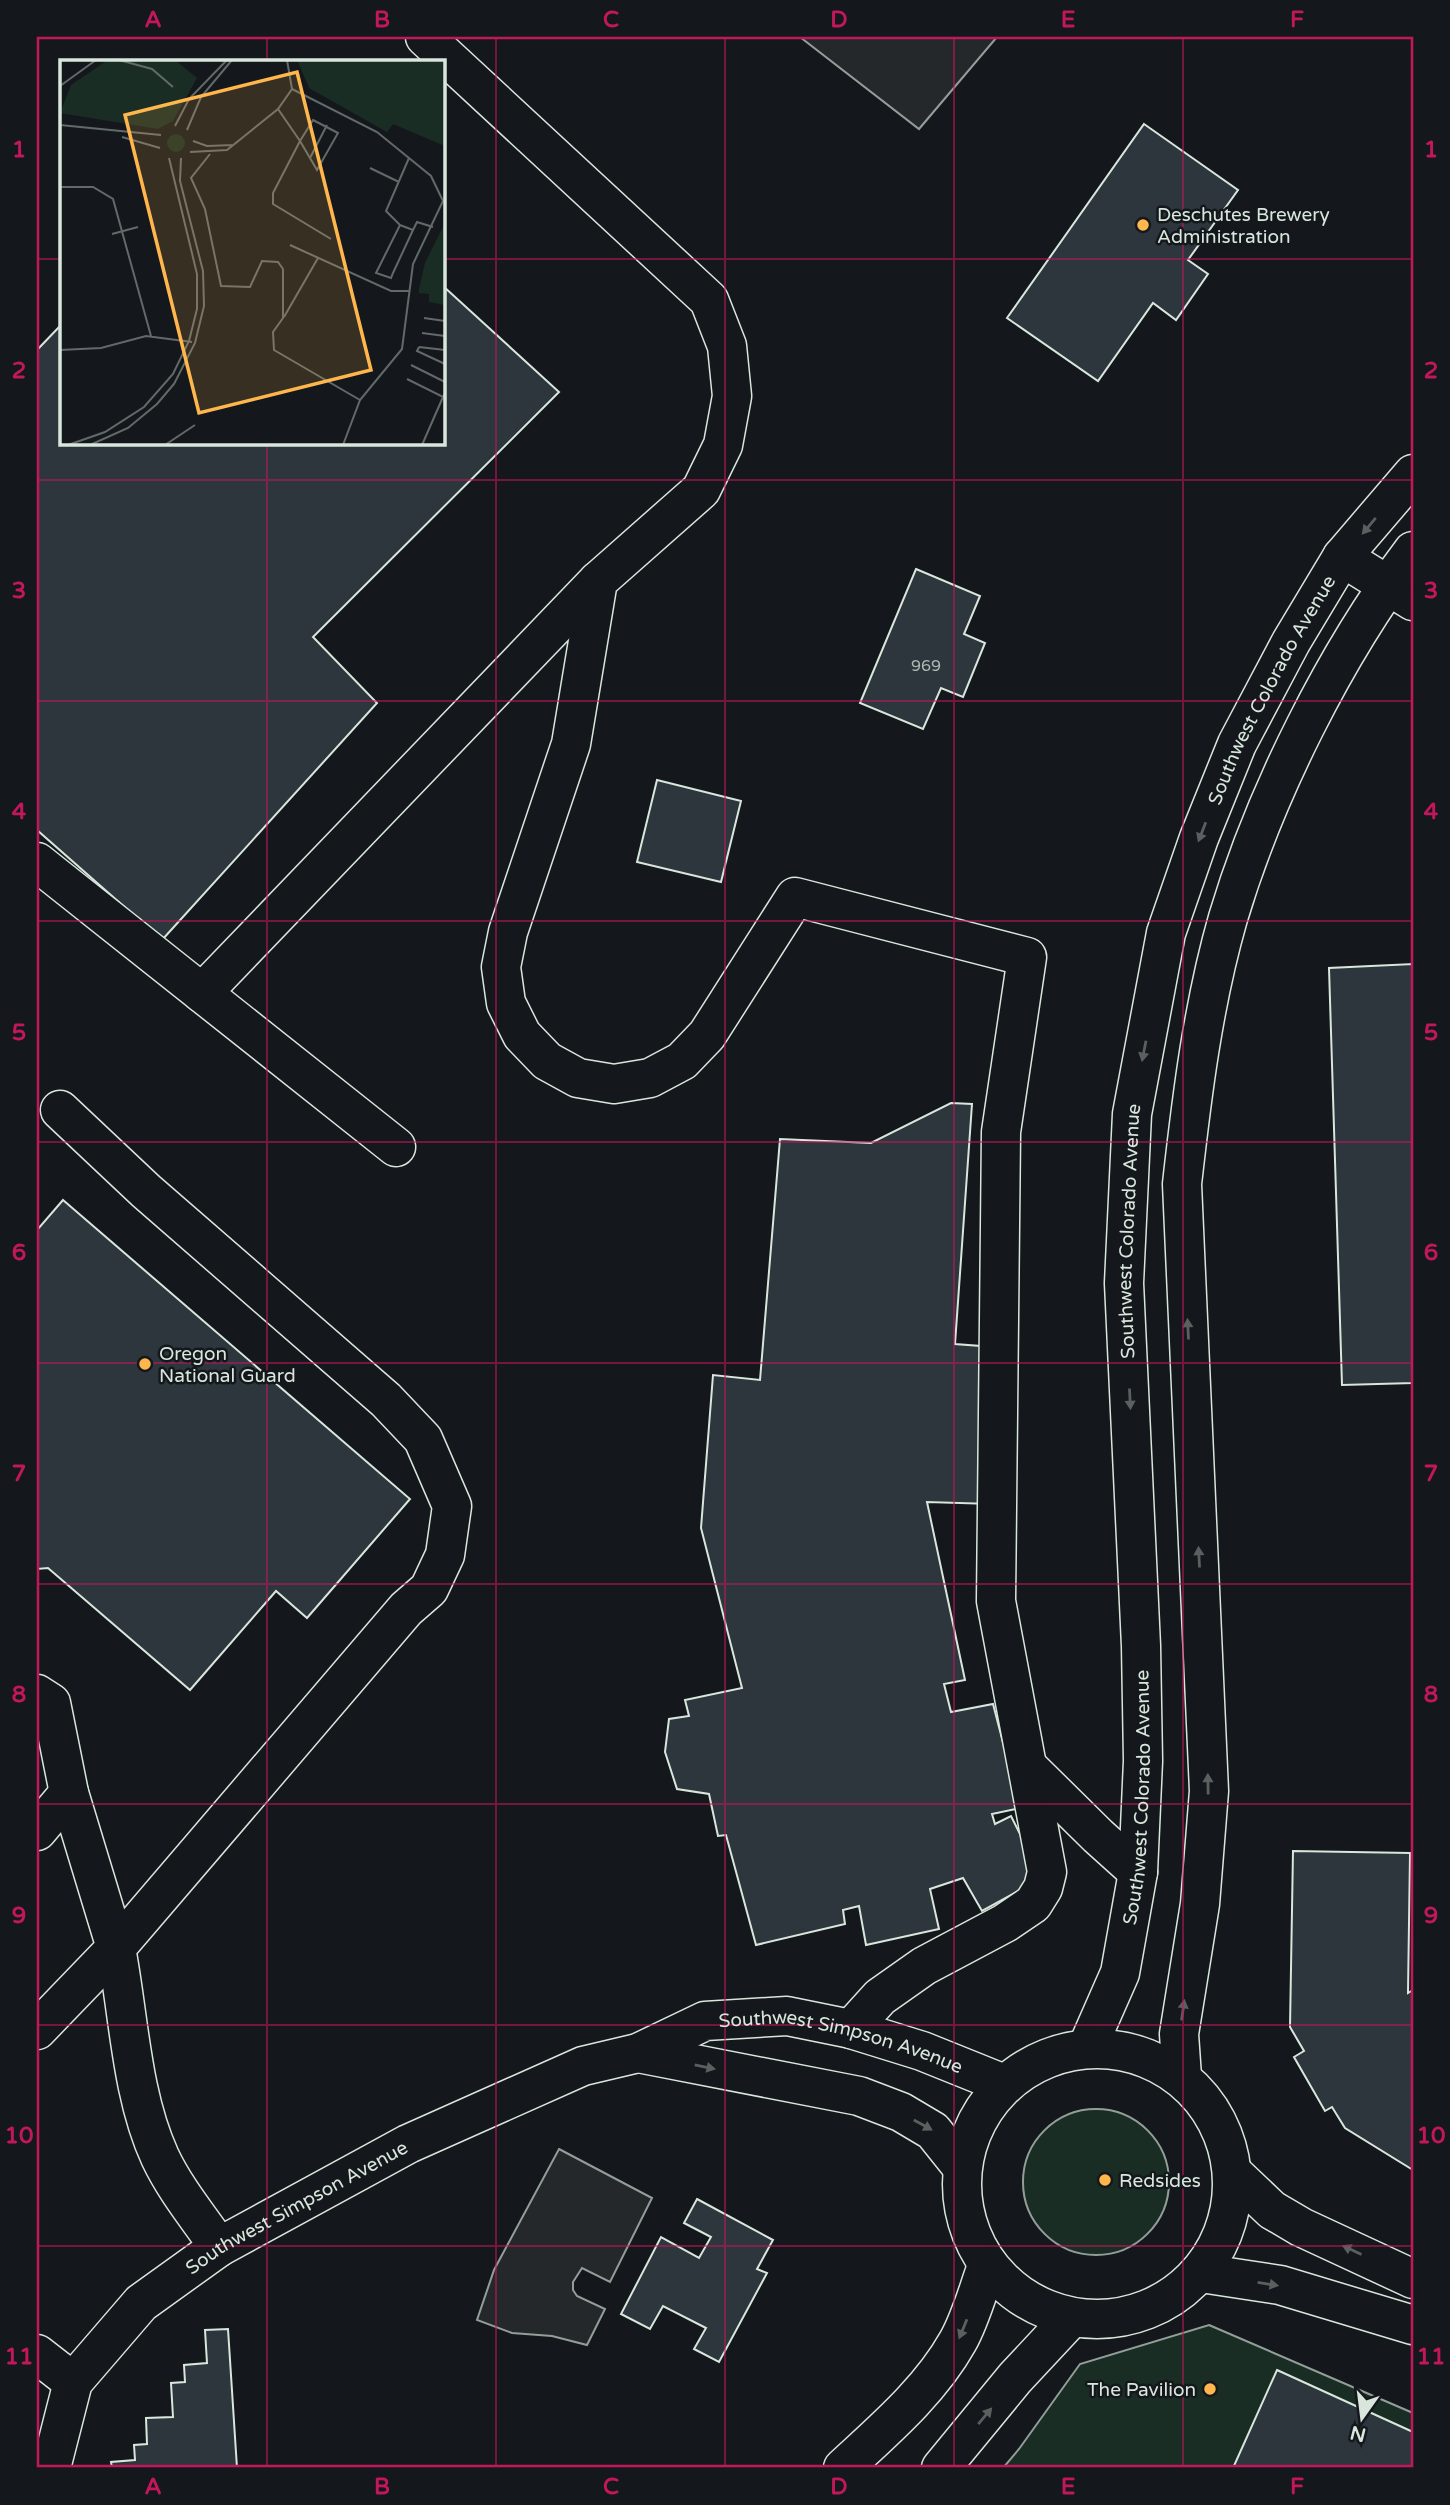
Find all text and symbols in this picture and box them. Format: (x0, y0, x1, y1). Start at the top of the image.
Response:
text: A (144, 6, 162, 34)
text: B (374, 6, 390, 34)
text: C (603, 6, 619, 34)
text: D (830, 6, 848, 34)
text: E (1061, 6, 1075, 34)
text: F (1290, 6, 1304, 34)
inset map (60, 60, 444, 444)
text: 1 (12, 136, 26, 164)
text: 1 (1424, 136, 1438, 164)
place label: Deschutes Brewery Administration (1157, 204, 1330, 248)
marker: Deschutes Brewery Administration (1135, 217, 1151, 233)
text: 2 (12, 357, 26, 385)
text: 2 (1424, 357, 1438, 385)
one-way arrow (1361, 517, 1377, 535)
street label: Southwest Colorado Avenue (1204, 572, 1340, 808)
text: 3 (12, 577, 26, 605)
text: 3 (1424, 577, 1438, 605)
house number: 969 (911, 656, 941, 676)
text: 4 (12, 798, 27, 826)
text: 4 (1424, 798, 1439, 826)
one-way arrow (1196, 821, 1207, 842)
text: 5 (12, 1019, 26, 1047)
text: 5 (1424, 1019, 1438, 1047)
one-way arrow (1138, 1040, 1149, 1062)
street label: Southwest Colorado Avenue (1114, 1102, 1146, 1359)
text: 6 (12, 1239, 26, 1267)
text: 6 (1424, 1239, 1438, 1267)
one-way arrow (1183, 1318, 1194, 1340)
place label: Oregon National Guard (159, 1343, 296, 1387)
marker: Oregon National Guard (137, 1356, 153, 1372)
one-way arrow (1125, 1389, 1136, 1411)
text: 7 (12, 1460, 26, 1488)
text: 7 (1424, 1460, 1438, 1488)
one-way arrow (1193, 1545, 1204, 1567)
street label: Southwest Colorado Avenue (1119, 1670, 1155, 1927)
text: 8 (12, 1681, 26, 1709)
text: 8 (1424, 1681, 1438, 1709)
one-way arrow (1203, 1773, 1214, 1795)
text: 9 (12, 1902, 26, 1930)
text: 9 (1424, 1902, 1438, 1930)
one-way arrow (1178, 1998, 1189, 2020)
street label: Southwest Simpson Avenue (718, 2006, 966, 2078)
one-way arrow (694, 2061, 716, 2072)
one-way arrow (913, 2119, 933, 2131)
text: 10 (5, 2122, 33, 2150)
text: 10 (1417, 2122, 1445, 2150)
street label: Southwest Simpson Avenue (182, 2136, 412, 2279)
place label: Redsides (1119, 2170, 1201, 2192)
marker: Redsides (1097, 2172, 1113, 2188)
one-way arrow (1342, 2244, 1362, 2255)
one-way arrow (1258, 2279, 1280, 2290)
one-way arrow (957, 2319, 968, 2340)
text: 11 (5, 2343, 33, 2371)
text: 11 (1417, 2343, 1445, 2371)
place label: The Pavilion (1087, 2379, 1196, 2401)
marker: The Pavilion (1202, 2381, 1218, 2397)
north arrow (1328, 2382, 1398, 2452)
one-way arrow (977, 2407, 992, 2425)
text: N (1348, 2421, 1368, 2446)
text: A (144, 2473, 162, 2501)
text: B (374, 2473, 390, 2501)
text: C (603, 2473, 619, 2501)
text: D (830, 2473, 848, 2501)
text: E (1061, 2473, 1075, 2501)
text: F (1290, 2473, 1304, 2501)

